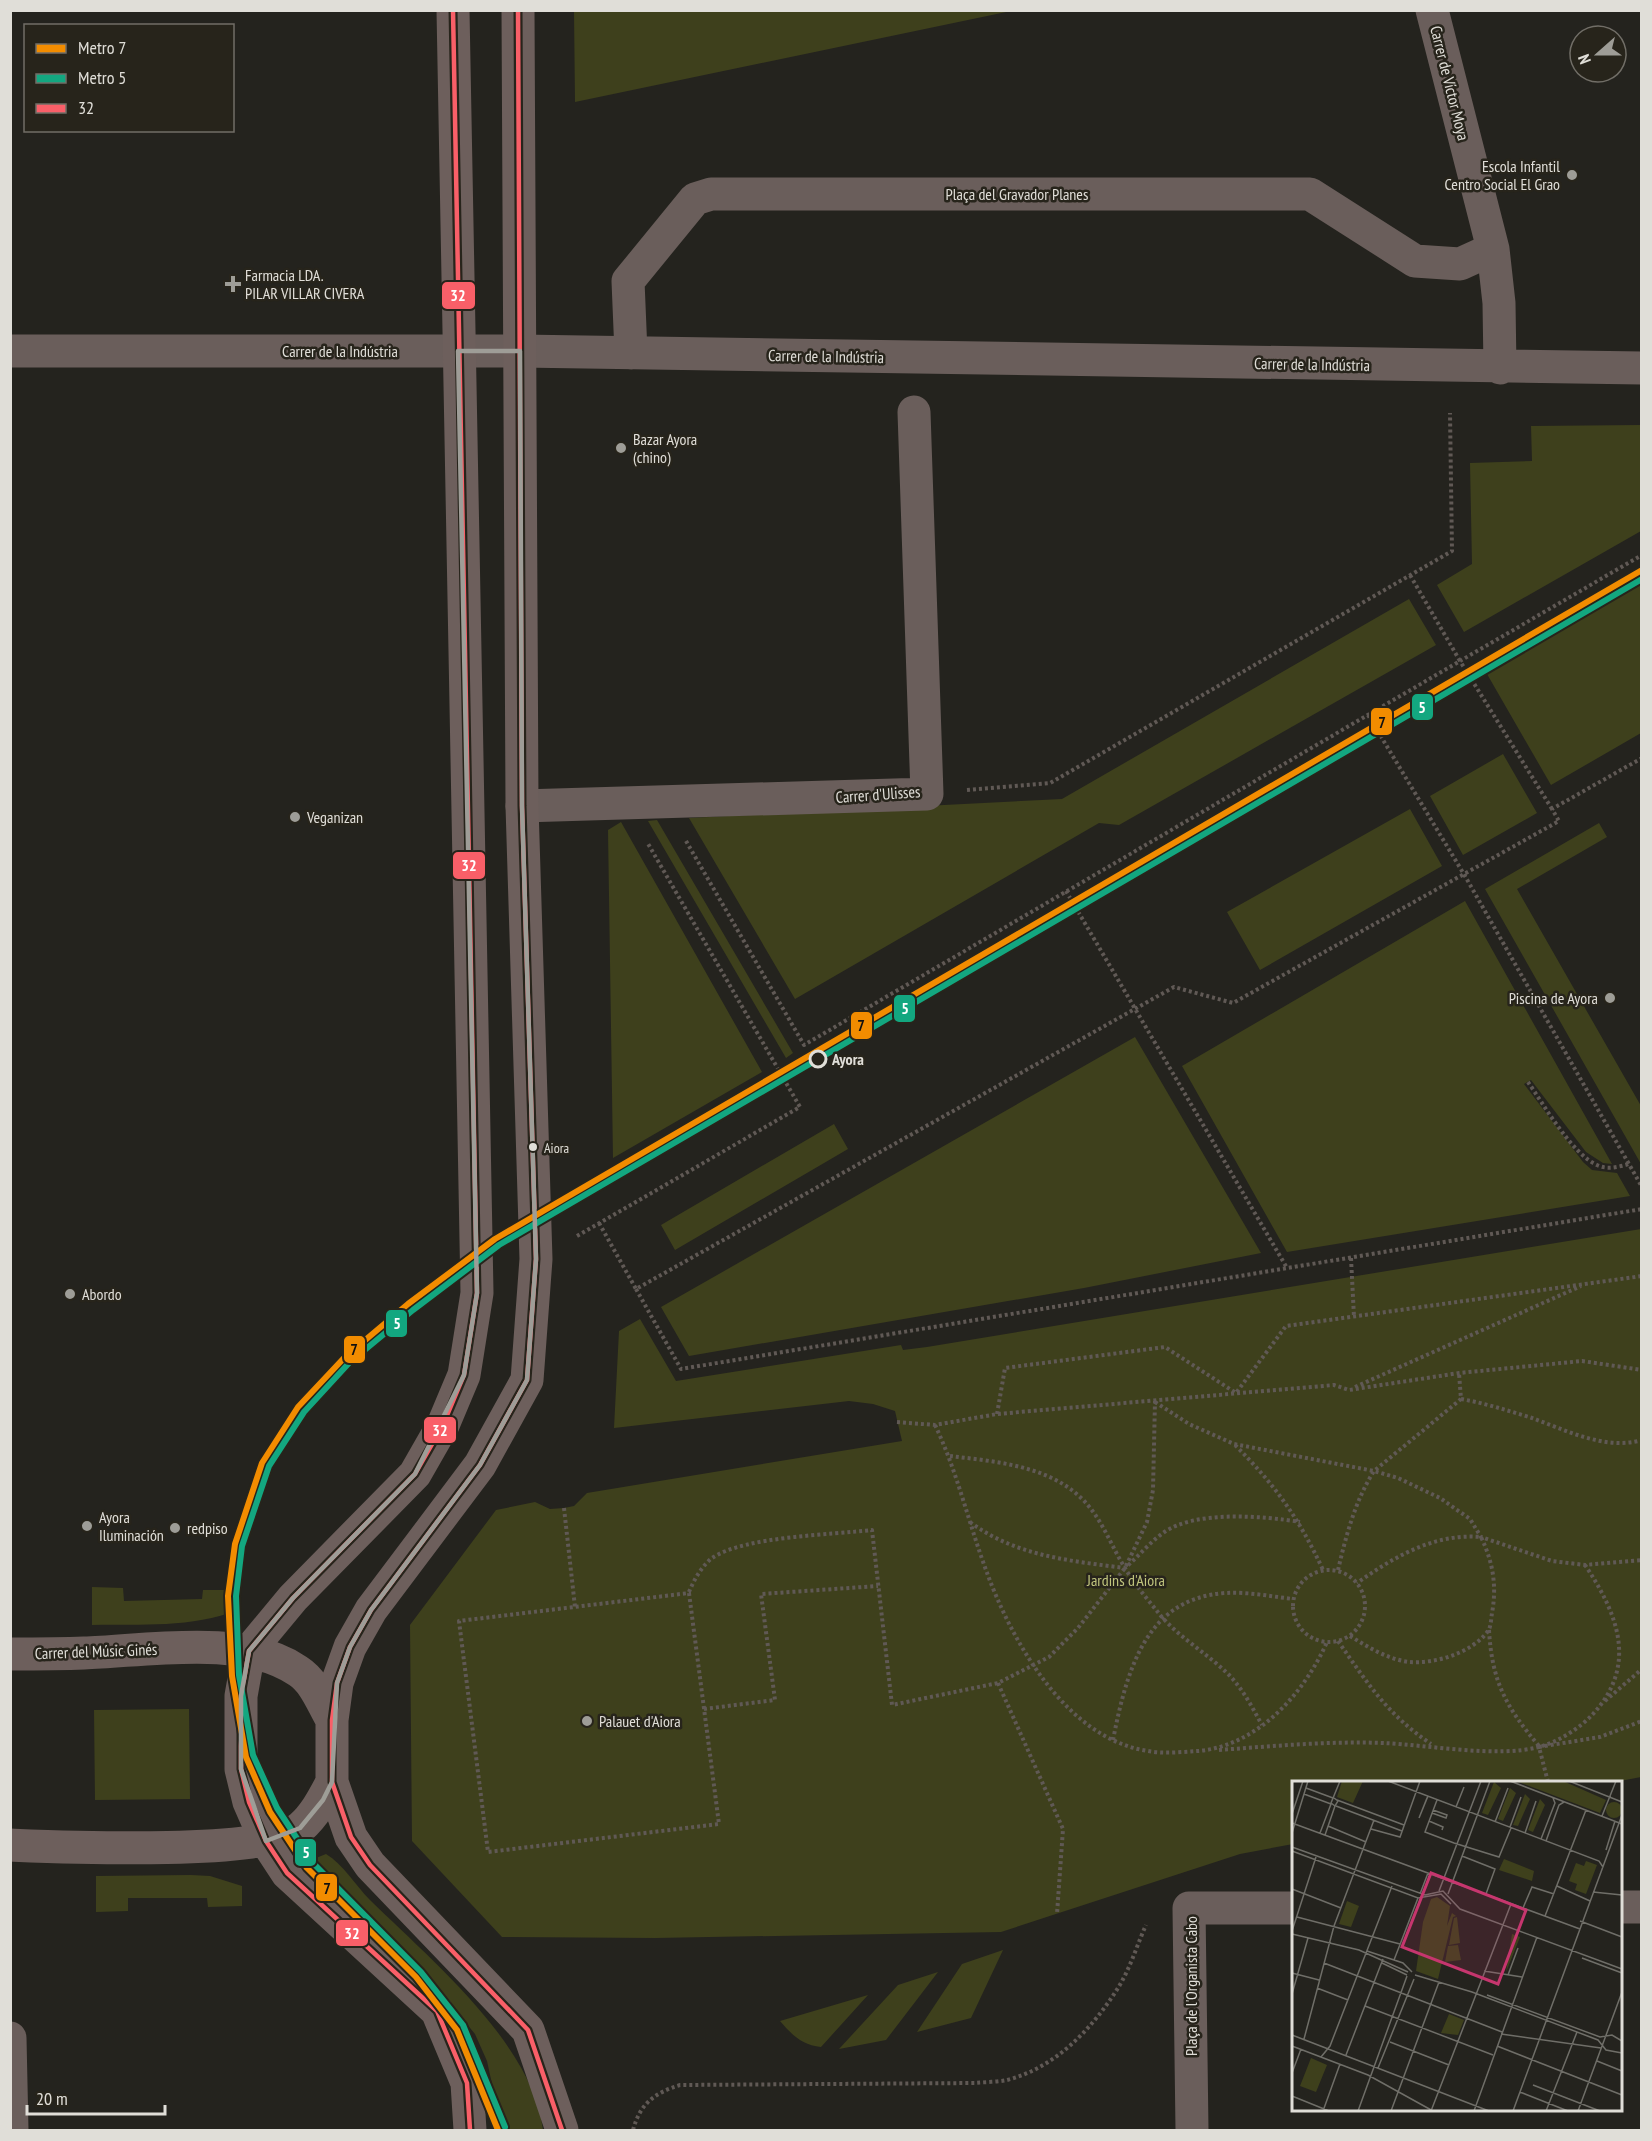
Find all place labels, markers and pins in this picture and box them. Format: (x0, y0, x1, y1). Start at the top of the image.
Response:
place label: Escola Infantil Centro Social El Grao (1444, 156, 1560, 194)
marker: Escola Infantil Centro Social El Grao (1565, 168, 1579, 182)
place label: Farmacia LDA. PILAR VILLAR CIVERA (245, 265, 365, 303)
marker: Farmacia LDA. PILAR VILLAR CIVERA (226, 277, 240, 291)
place label: Bazar Ayora (chino) (633, 429, 697, 467)
marker: Bazar Ayora (chino) (614, 441, 628, 455)
place label: Veganizan (306, 807, 363, 827)
marker: Veganizan (288, 810, 302, 824)
place label: Piscina de Ayora (1509, 988, 1598, 1008)
marker: Piscina de Ayora (1603, 991, 1617, 1005)
place label: Ayora (831, 1049, 864, 1069)
marker: Ayora (809, 1050, 827, 1068)
place label: Aiora (544, 1139, 569, 1157)
marker: Aiora (527, 1141, 539, 1153)
place label: Abordo (82, 1284, 122, 1304)
marker: Abordo (63, 1287, 77, 1301)
place label: Ayora Iluminación (99, 1507, 164, 1545)
place label: redpiso (187, 1518, 228, 1538)
marker: Ayora Iluminación (80, 1519, 94, 1533)
marker: redpiso (168, 1521, 182, 1535)
place label: Palauet d'Aiora (599, 1711, 681, 1731)
marker: Palauet d'Aiora (580, 1714, 594, 1728)

